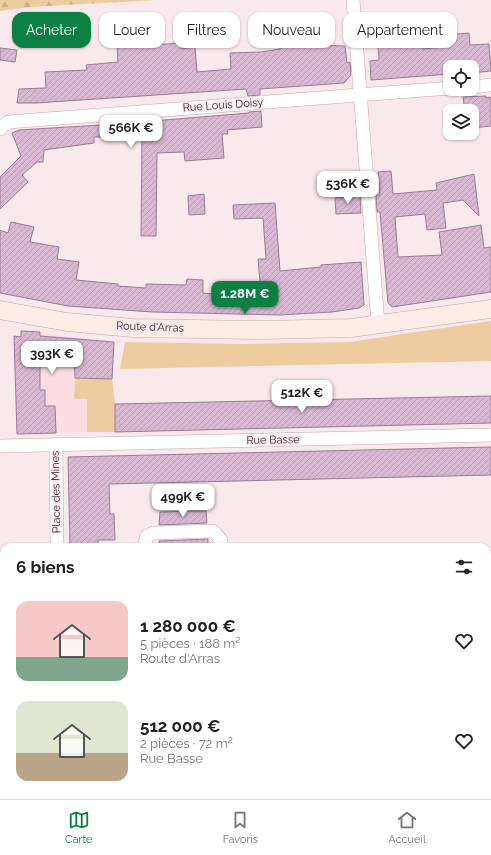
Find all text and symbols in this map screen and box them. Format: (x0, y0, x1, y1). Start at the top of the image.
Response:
chip: Acheter (12, 12, 91, 48)
chip: Louer (99, 12, 165, 48)
chip: Filtres (173, 12, 240, 48)
chip: Nouveau (248, 12, 335, 48)
chip: Appartement (343, 12, 457, 48)
map controls (443, 60, 479, 140)
button: locate (443, 60, 479, 96)
street label: Rue Louis Doisy (182, 96, 264, 114)
button: layers (443, 104, 479, 140)
pin: 566K € (98, 115, 164, 149)
text: 566K € (108, 120, 154, 135)
pin: 536K € (315, 171, 381, 205)
text: 536K € (326, 176, 370, 191)
pin: 1.28M € (208, 281, 282, 315)
text: 1.28M € (220, 286, 270, 301)
street label: Route d'Arras (116, 319, 184, 335)
pin: 393K € (19, 341, 85, 375)
text: 393K € (30, 346, 74, 361)
pin: 512K € (269, 380, 335, 414)
text: 512K € (281, 385, 324, 400)
street label: Rue Basse (246, 433, 300, 447)
street label: Place des Mines (49, 451, 63, 533)
pin: 499K € (150, 484, 216, 518)
text: 499K € (161, 489, 205, 504)
icon: filters (453, 556, 475, 578)
text: 6 biens (16, 557, 74, 577)
text: 1 280 000 € (140, 616, 236, 636)
icon: home (48, 617, 96, 665)
icon: heart (453, 630, 475, 652)
text: 5 pièces · 188 m² (140, 636, 240, 651)
text: Route d'Arras (140, 651, 220, 666)
text: 512 000 € (140, 716, 220, 736)
icon: home (48, 717, 96, 765)
icon: heart (453, 730, 475, 752)
text: 2 pièces · 72 m² (140, 736, 233, 751)
text: Rue Basse (140, 751, 203, 766)
tab: Carte (65, 809, 93, 846)
tab: Favoris (223, 809, 258, 846)
tab: Accueil (388, 809, 426, 846)

